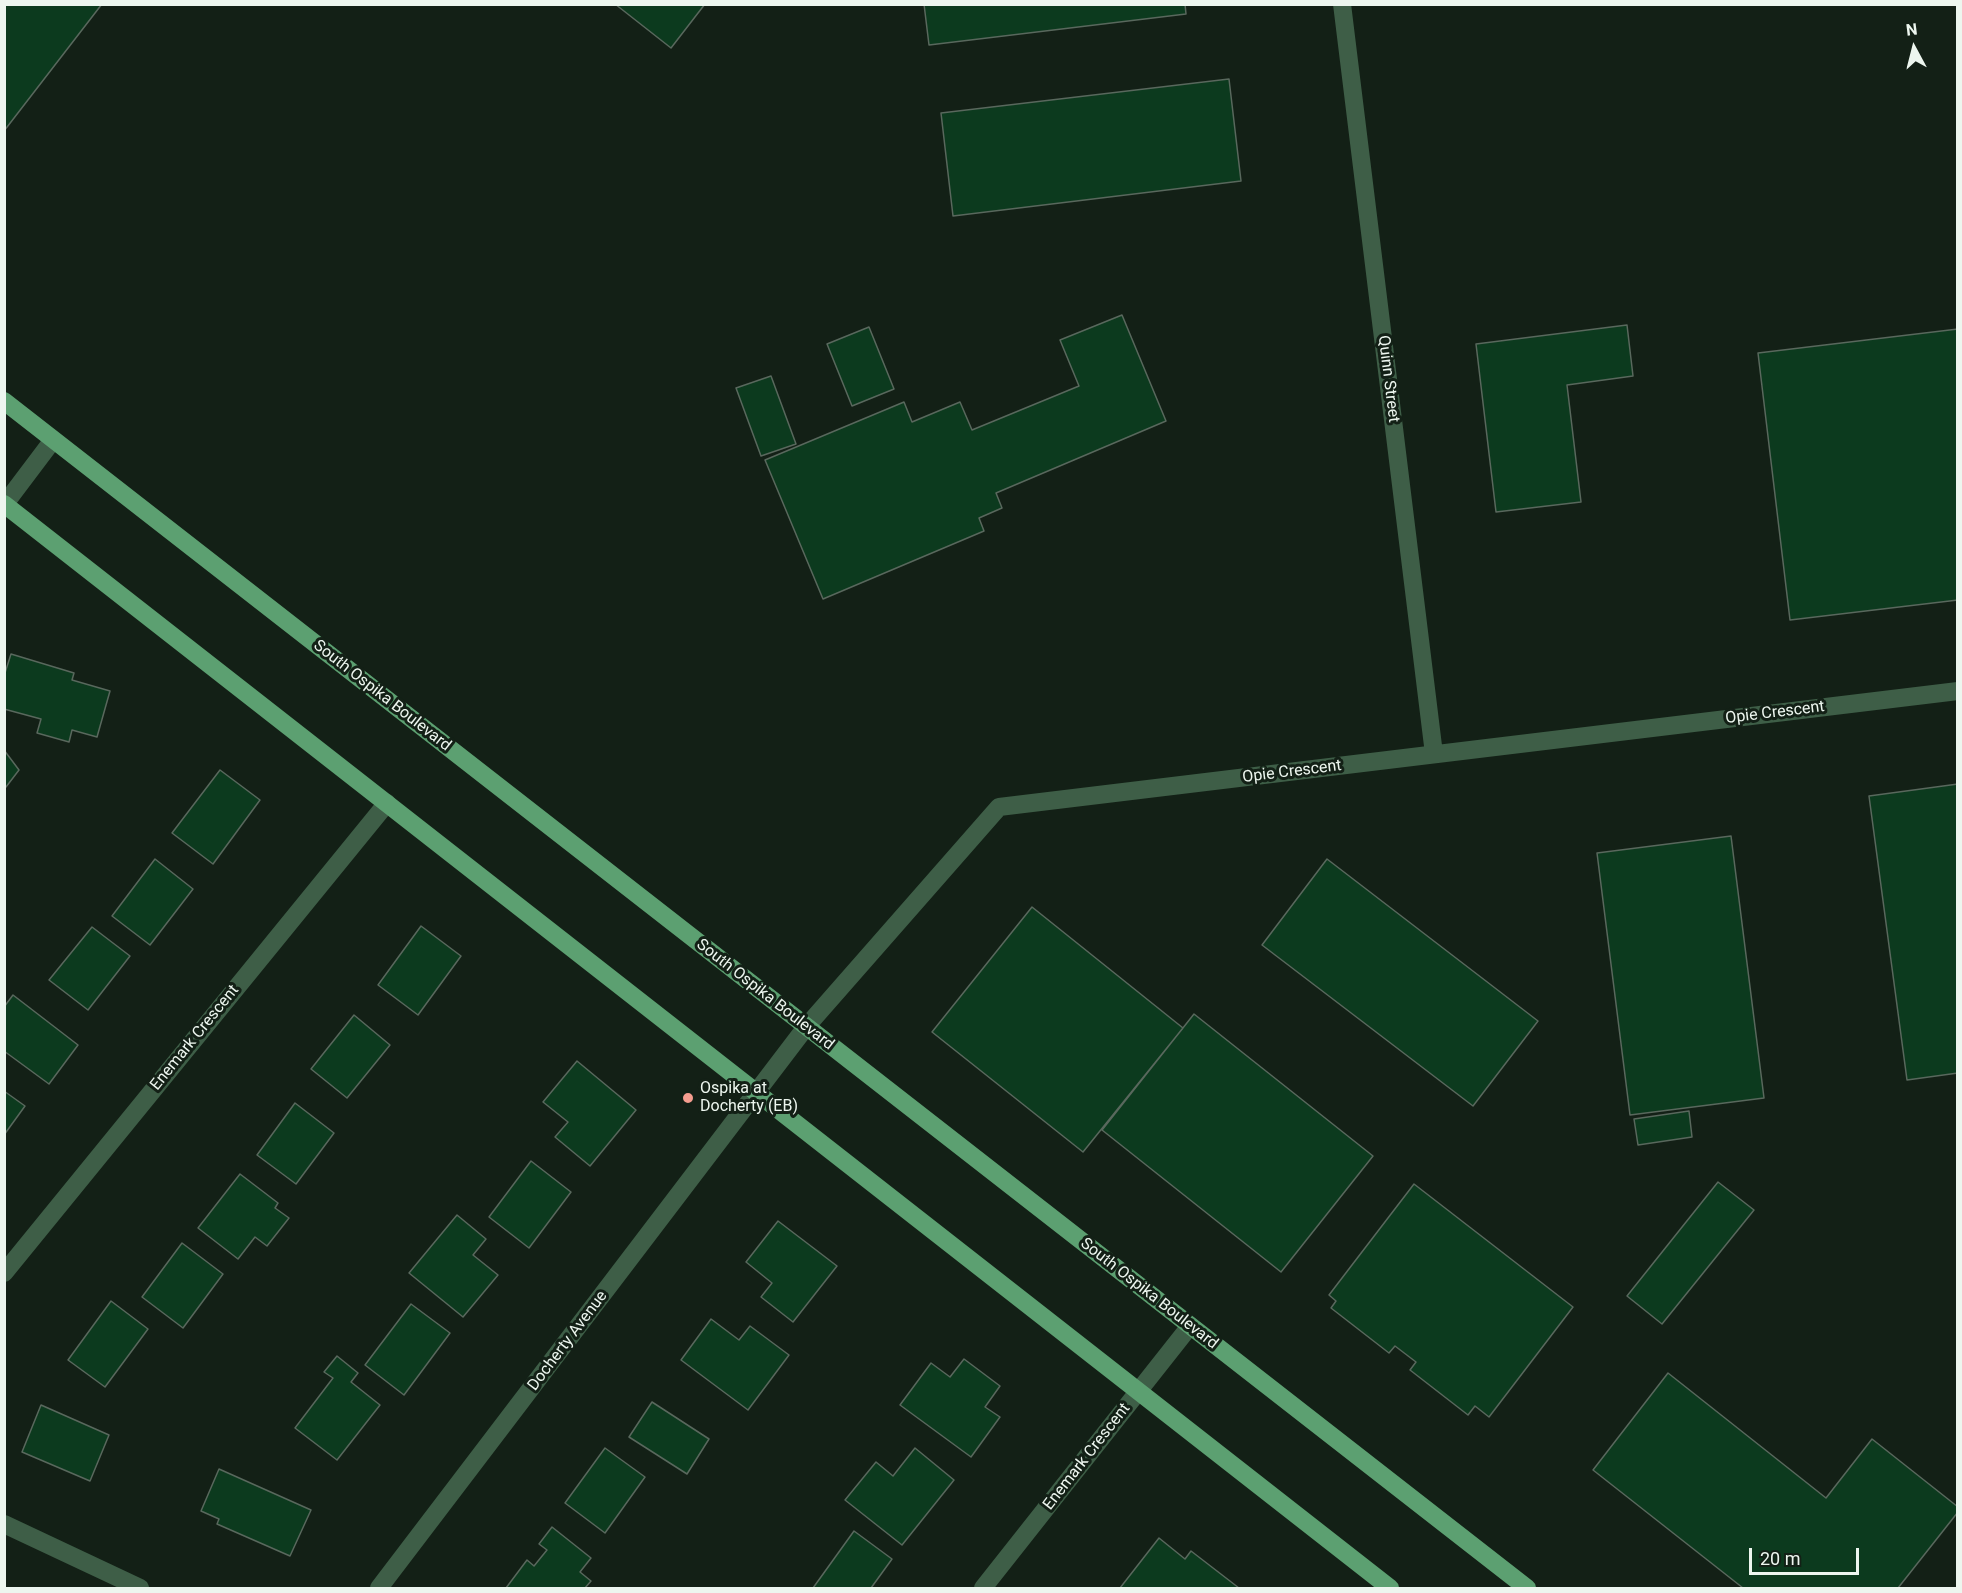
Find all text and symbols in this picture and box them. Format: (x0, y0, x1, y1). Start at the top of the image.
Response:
north arrow (1884, 18, 1944, 78)
text: N (1905, 20, 1919, 40)
street label: Quinn Street (1373, 334, 1403, 424)
street label: South Ospika Boulevard (309, 636, 455, 756)
street label: Opie Crescent (1724, 697, 1826, 729)
street label: Opie Crescent (1241, 756, 1343, 788)
street label: South Ospika Boulevard (692, 935, 838, 1055)
street label: Enemark Crescent (147, 981, 243, 1095)
place label: Ospika at Docherty (EB) (700, 1079, 798, 1117)
marker: Ospika at Docherty (EB) (681, 1091, 695, 1105)
street label: South Ospika Boulevard (1076, 1234, 1222, 1354)
street label: Docherty Avenue (524, 1287, 612, 1395)
street label: Enemark Crescent (1039, 1400, 1135, 1514)
scale bar (1752, 1536, 1862, 1574)
text: 20 m (1760, 1548, 1800, 1569)

